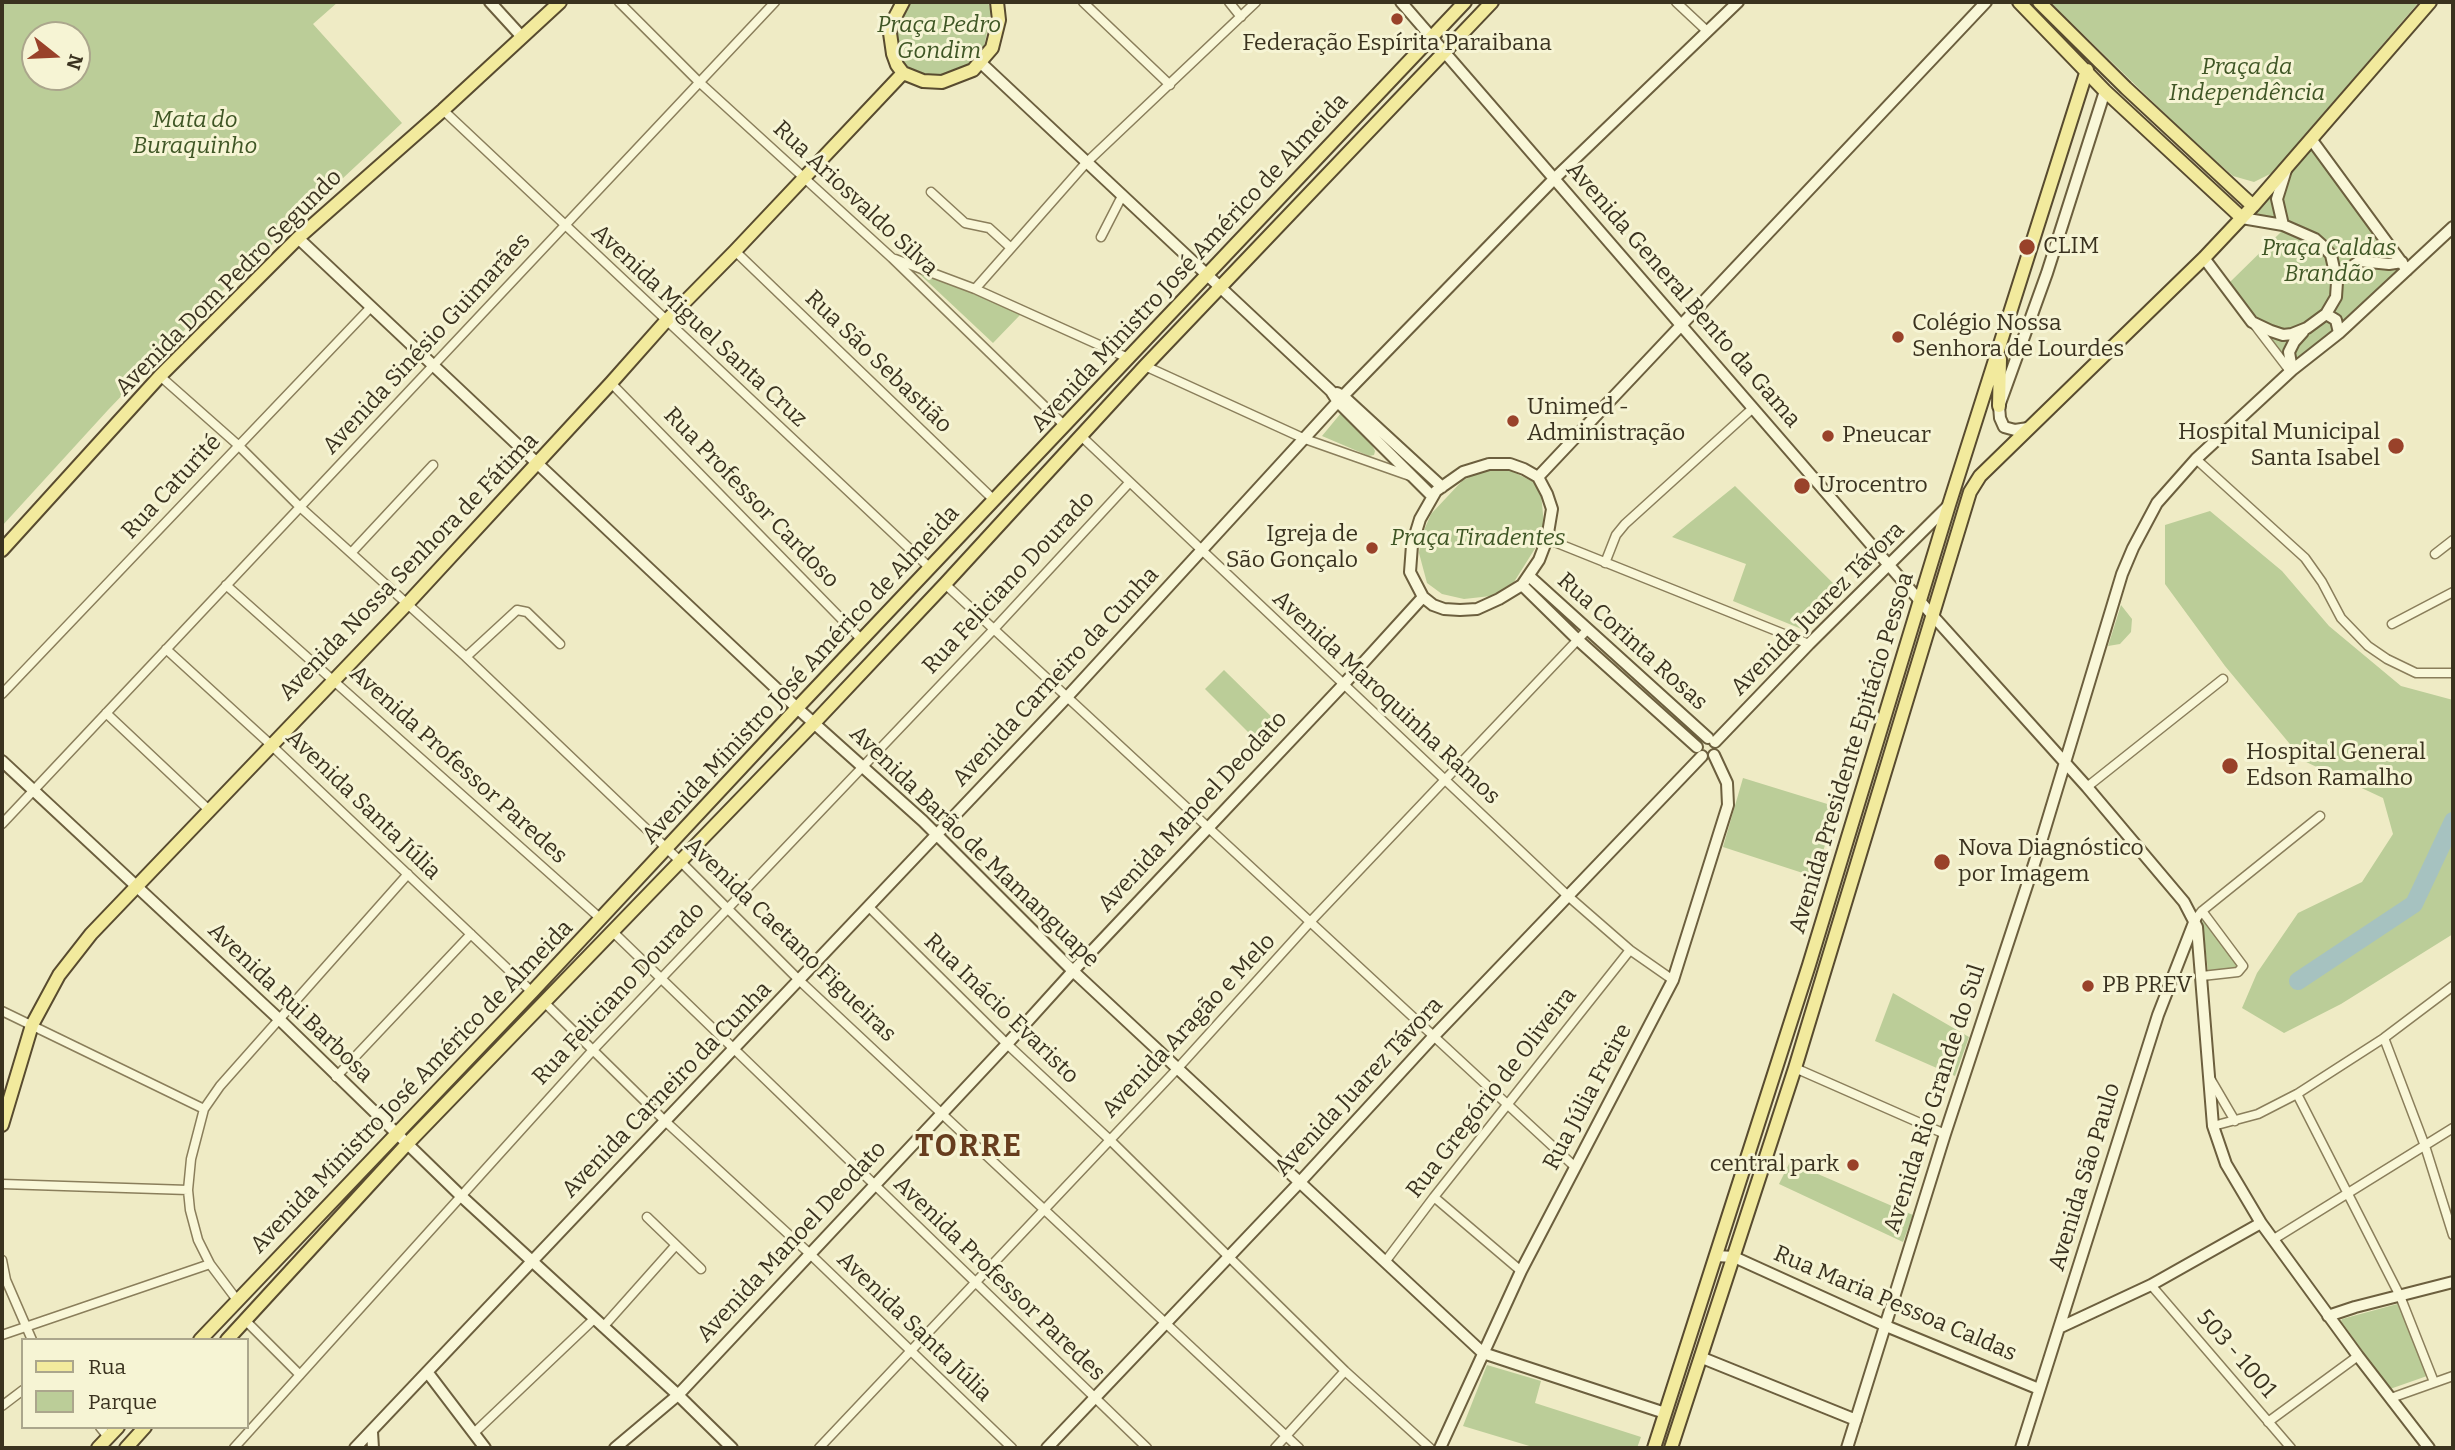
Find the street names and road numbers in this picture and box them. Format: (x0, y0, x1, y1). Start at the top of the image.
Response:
street label: Avenida Ministro José Américo de Almeida (1026, 88, 1354, 438)
street label: Rua Ariosvaldo Silva (767, 115, 943, 283)
street label: Avenida General Bento da Gama (1560, 156, 1806, 434)
street label: Avenida Dom Pedro Segundo (110, 164, 348, 402)
street label: Avenida Miguel Santa Cruz (585, 219, 813, 433)
street label: Avenida Sinésio Guimarães (317, 228, 537, 460)
street label: Rua São Sebastião (799, 285, 957, 439)
street label: Rua Professor Cardoso (658, 402, 844, 594)
street label: Avenida Nossa Senhora de Fátima (273, 427, 545, 707)
street label: Rua Caturité (117, 429, 227, 545)
street label: Rua Feliciano Dourado (917, 486, 1101, 680)
street label: Avenida Ministro José Américo de Almeida (637, 500, 965, 850)
street label: Avenida Juarez Távora (1725, 516, 1911, 702)
street label: Avenida Carneiro da Cunha (947, 562, 1165, 792)
street label: Rua Corinta Rosas (1551, 567, 1713, 717)
street label: Avenida Presidente Epitácio Pessoa (1784, 569, 1920, 937)
street label: Avenida Maroquinha Ramos (1267, 585, 1505, 811)
street label: Avenida Professor Paredes (344, 660, 572, 870)
street label: Avenida Manoel Deodato (1093, 706, 1293, 918)
street label: Avenida Barão de Mamanguape (843, 720, 1105, 974)
street label: Avenida Santa Júlia (280, 724, 446, 886)
street label: Avenida Caetano Figueiras (679, 832, 901, 1048)
street label: Rua Feliciano Dourado (527, 897, 711, 1091)
street label: Avenida Ministro José Américo de Almeida (245, 915, 579, 1259)
street label: Avenida Rui Barbosa (202, 917, 378, 1089)
street label: Rua Inácio Evaristo (918, 928, 1084, 1090)
street label: Avenida Aragão e Melo (1096, 928, 1282, 1124)
street label: Avenida Rio Grande do Sul (1878, 961, 1992, 1237)
street label: Avenida Carneiro da Cunha (556, 976, 778, 1204)
street label: Rua Gregório de Oliveira (1401, 982, 1583, 1204)
street label: Avenida Juarez Távora (1269, 992, 1449, 1182)
street label: Rua Júlia Freire (1538, 1019, 1638, 1175)
street label: Avenida São Paulo (2043, 1080, 2127, 1274)
street label: Avenida Manoel Deodato (692, 1136, 892, 1348)
street label: Avenida Professor Paredes (888, 1171, 1110, 1387)
street label: Rua Maria Pessoa Caldas (1769, 1240, 2021, 1368)
street label: Avenida Santa Júlia (831, 1246, 997, 1408)
street label: 503 - 1001 (2190, 1304, 2282, 1404)

